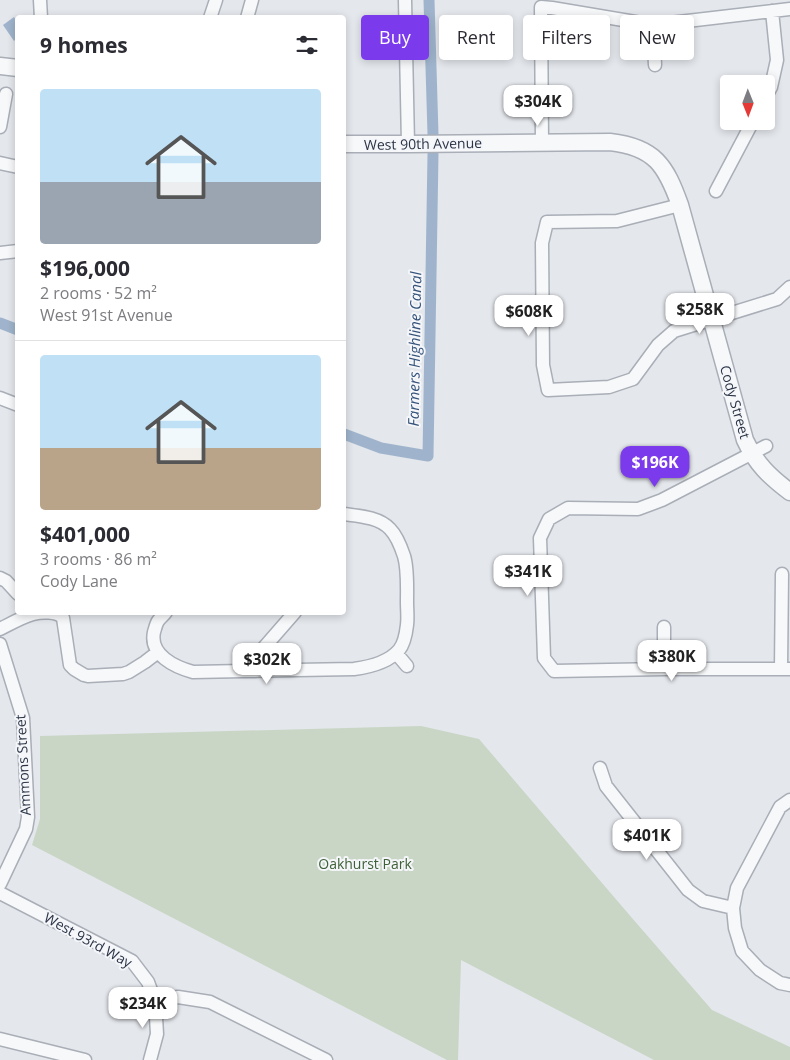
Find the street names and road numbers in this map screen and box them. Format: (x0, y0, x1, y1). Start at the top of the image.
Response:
street label: West 90th Avenue (364, 133, 482, 154)
street label: Cody Street (716, 363, 755, 441)
street label: Ammons Street (10, 714, 35, 816)
street label: West 93rd Way (41, 908, 136, 972)

